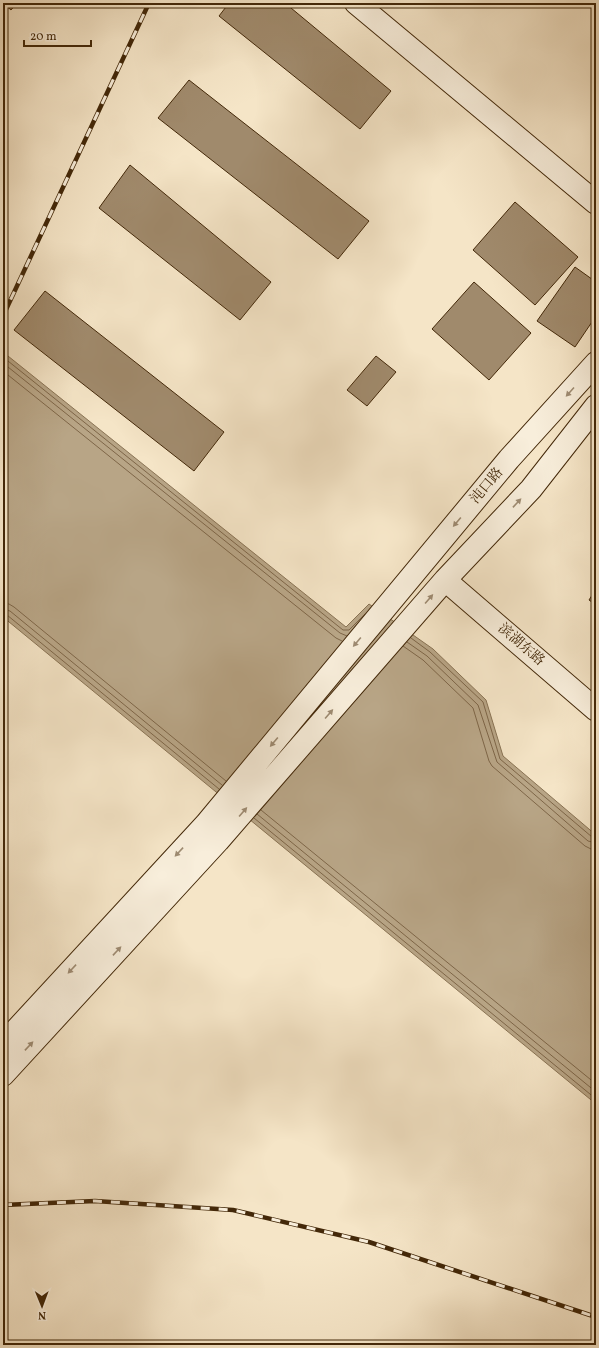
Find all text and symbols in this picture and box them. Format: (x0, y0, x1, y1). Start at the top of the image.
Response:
scale bar (24, 22, 91, 48)
text: 20 m (30, 29, 57, 45)
one-way arrow (565, 387, 574, 397)
street label: 沌口路 (466, 464, 508, 508)
one-way arrow (513, 498, 522, 508)
one-way arrow (453, 516, 461, 527)
one-way arrow (425, 593, 434, 604)
street label: 滨湖东路 (494, 619, 548, 671)
one-way arrow (352, 637, 361, 648)
one-way arrow (324, 709, 333, 719)
one-way arrow (269, 737, 278, 748)
one-way arrow (239, 807, 248, 817)
one-way arrow (175, 847, 184, 857)
one-way arrow (113, 946, 122, 956)
one-way arrow (68, 964, 77, 973)
one-way arrow (25, 1041, 34, 1052)
north arrow (22, 1286, 62, 1326)
text: N (38, 1307, 46, 1322)

